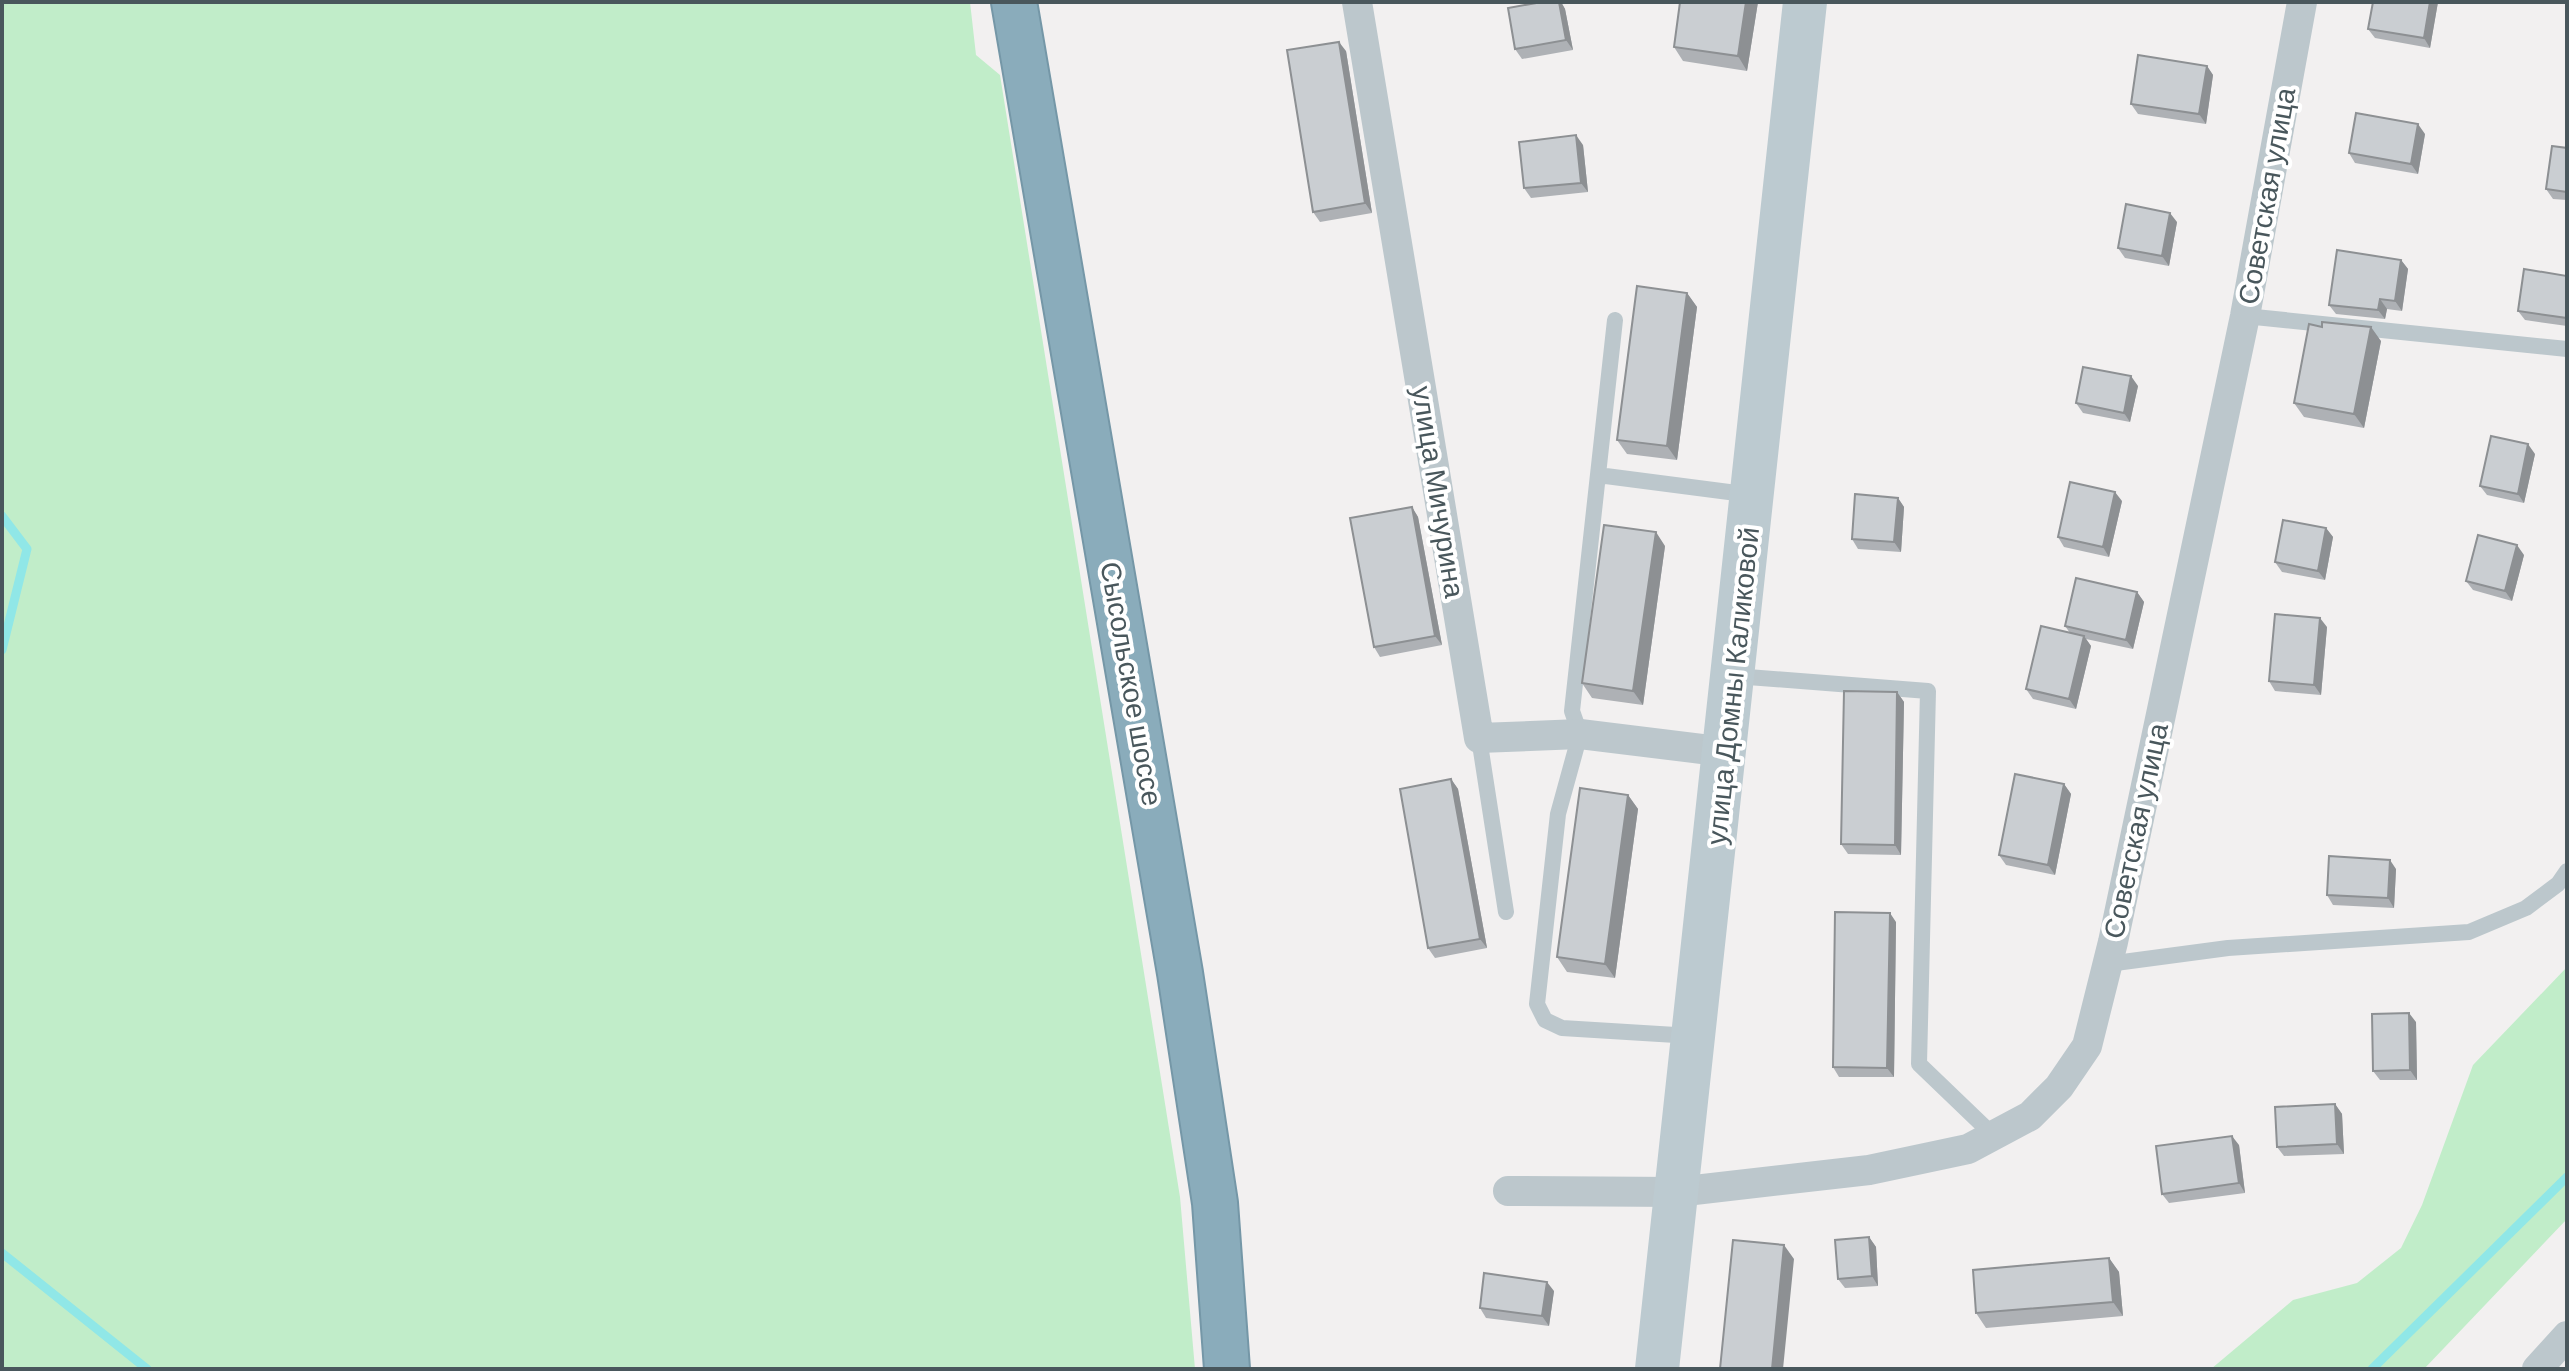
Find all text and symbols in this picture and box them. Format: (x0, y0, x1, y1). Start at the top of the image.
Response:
street label: Советская улица (2230, 84, 2304, 307)
street label: улица Мичурина (1403, 383, 1473, 601)
street label: улица Домны Каликовой (1698, 525, 1768, 847)
street label: Сысольское шоссе (1091, 559, 1171, 809)
street label: Советская улица (2095, 719, 2177, 942)

